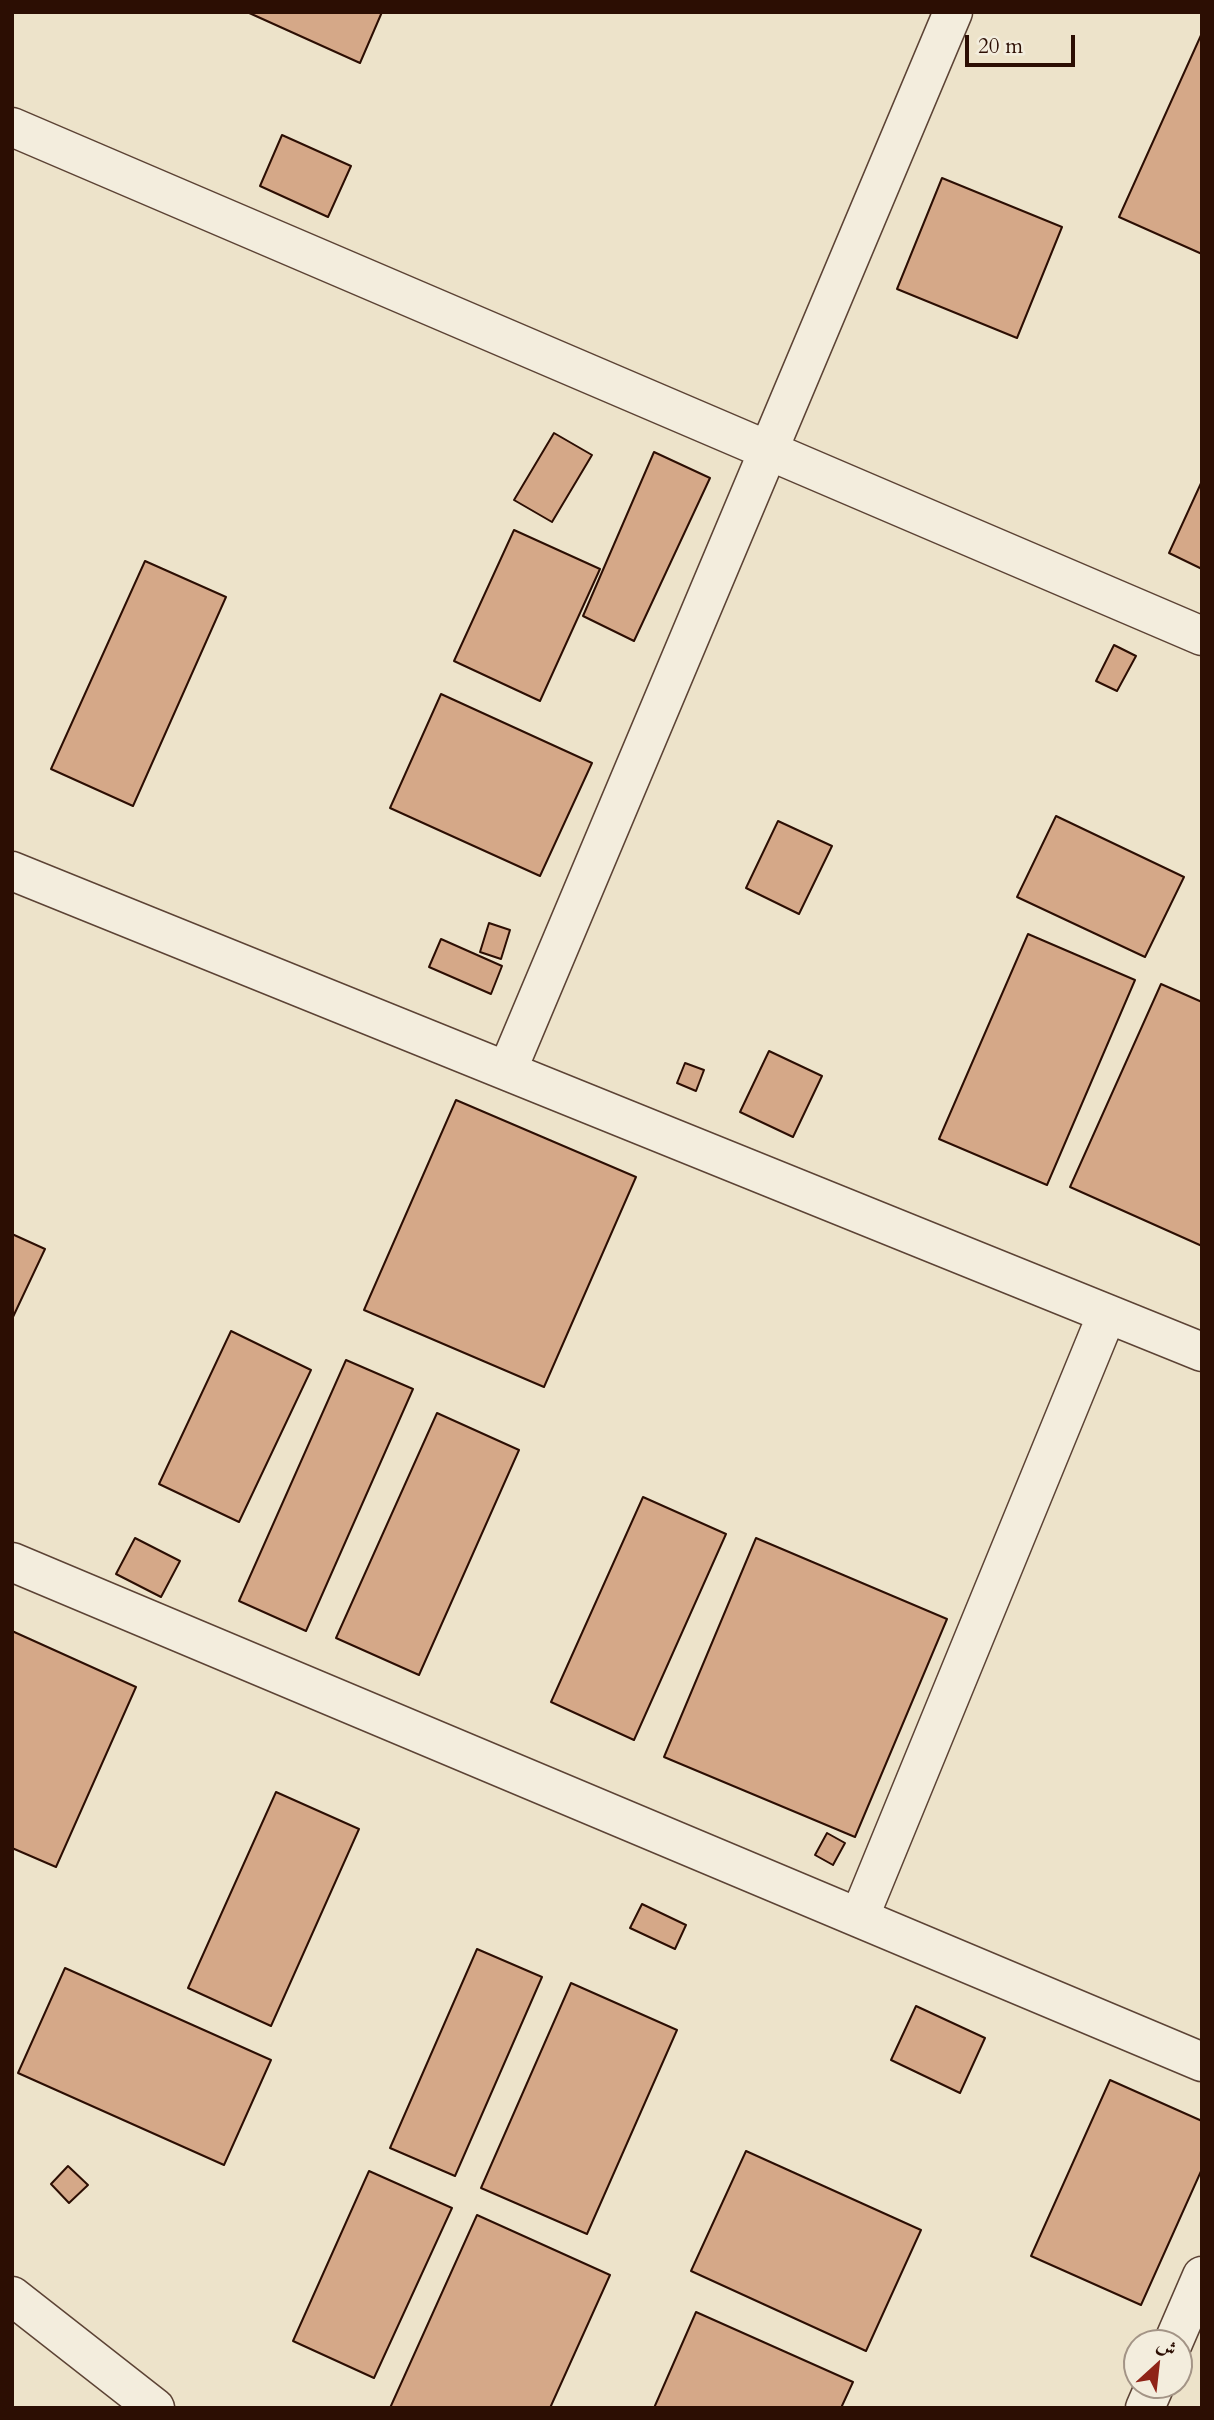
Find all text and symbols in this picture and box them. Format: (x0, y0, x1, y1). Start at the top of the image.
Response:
scale bar (969, 21, 1079, 65)
text: 20 m (978, 32, 1023, 61)
north arrow (1123, 2329, 1193, 2399)
text: ش (1152, 2331, 1181, 2363)

